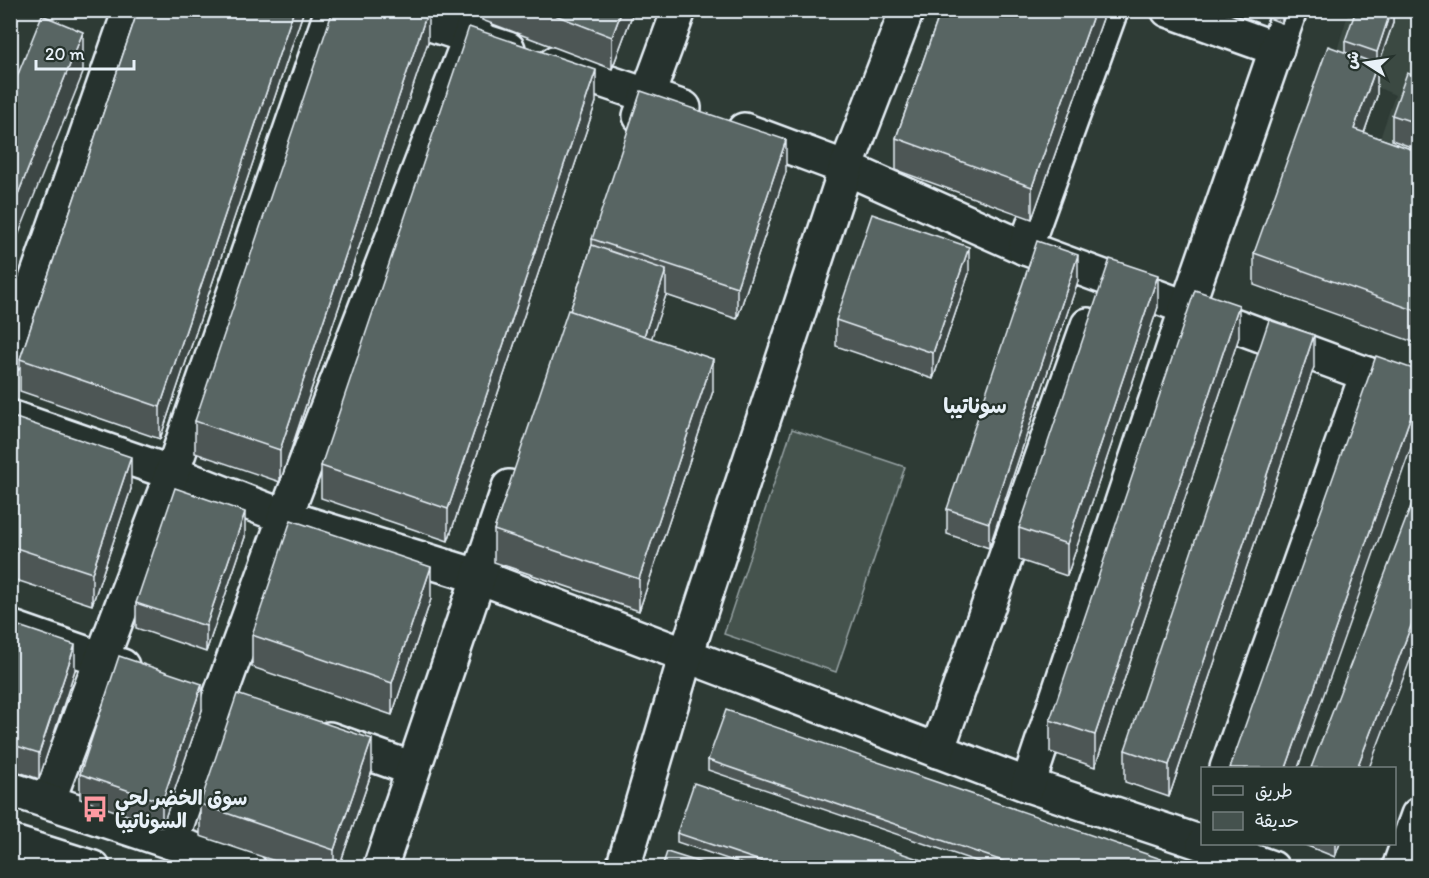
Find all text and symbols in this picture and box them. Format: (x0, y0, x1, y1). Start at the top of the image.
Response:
scale bar (36, 33, 134, 71)
north arrow (1336, 33, 1396, 93)
text: 20 m (45, 43, 85, 65)
text: ش (1341, 49, 1363, 71)
district label: سوناتيبا (943, 393, 1007, 419)
legend (1201, 767, 1396, 845)
text: طريق (1255, 780, 1293, 802)
place label: سوق الخضر لحي السوناتيبا (115, 786, 247, 834)
bus stop icon: سوق الخضر لحي السوناتيبا (80, 794, 110, 824)
text: حديقة (1255, 810, 1299, 832)

